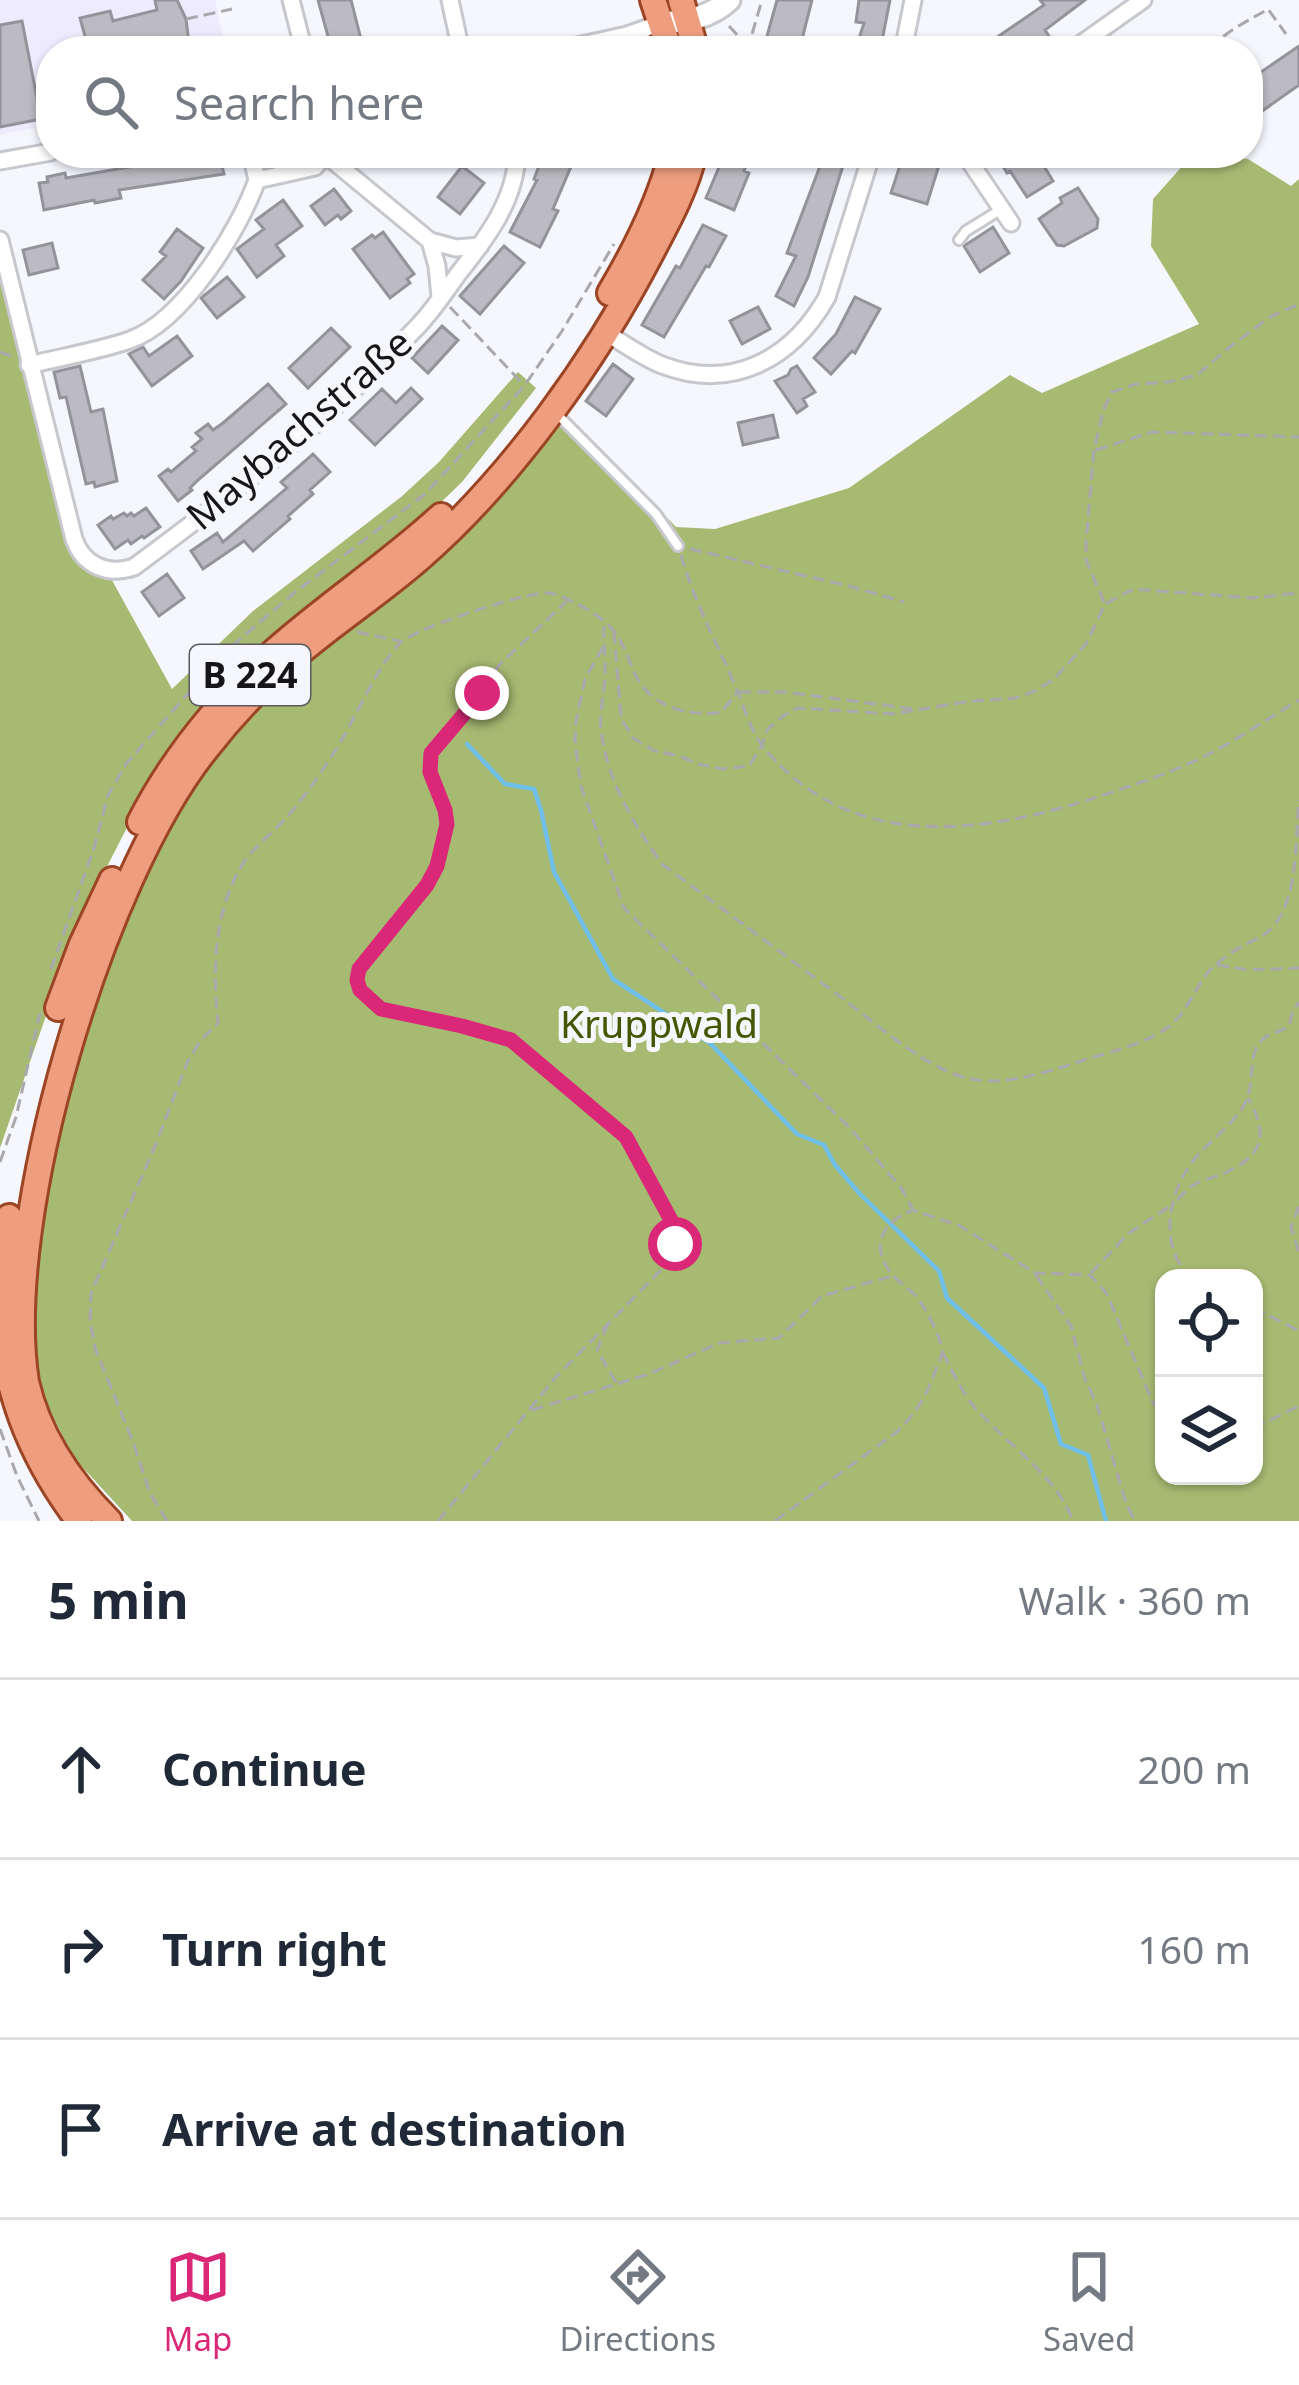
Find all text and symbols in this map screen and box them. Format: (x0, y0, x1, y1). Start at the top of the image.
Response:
search box (36, 36, 1263, 168)
icon: search (78, 69, 144, 135)
text: Search here (174, 72, 424, 133)
street label: Maybachstraße (174, 315, 422, 541)
road number: B 224 (190, 645, 310, 705)
route end (455, 666, 509, 720)
park label: Kruppwald (560, 996, 758, 1049)
route start (648, 1217, 702, 1271)
map controls (1155, 1269, 1263, 1485)
button: locate (1155, 1269, 1263, 1377)
button: layers (1155, 1377, 1263, 1485)
text: 5 min (48, 1564, 189, 1634)
text: Walk · 360 m (1018, 1573, 1251, 1626)
icon: ahead (48, 1736, 114, 1802)
text: Continue (162, 1738, 367, 1799)
text: 200 m (1137, 1742, 1251, 1795)
icon: right (48, 1916, 114, 1982)
text: Turn right (162, 1918, 387, 1979)
text: 160 m (1137, 1922, 1251, 1975)
icon: arrive (48, 2096, 114, 2162)
text: Arrive at destination (162, 2098, 627, 2159)
tab: Map (164, 2244, 232, 2361)
tab: Directions (559, 2244, 716, 2361)
tab: Saved (1043, 2244, 1135, 2361)

